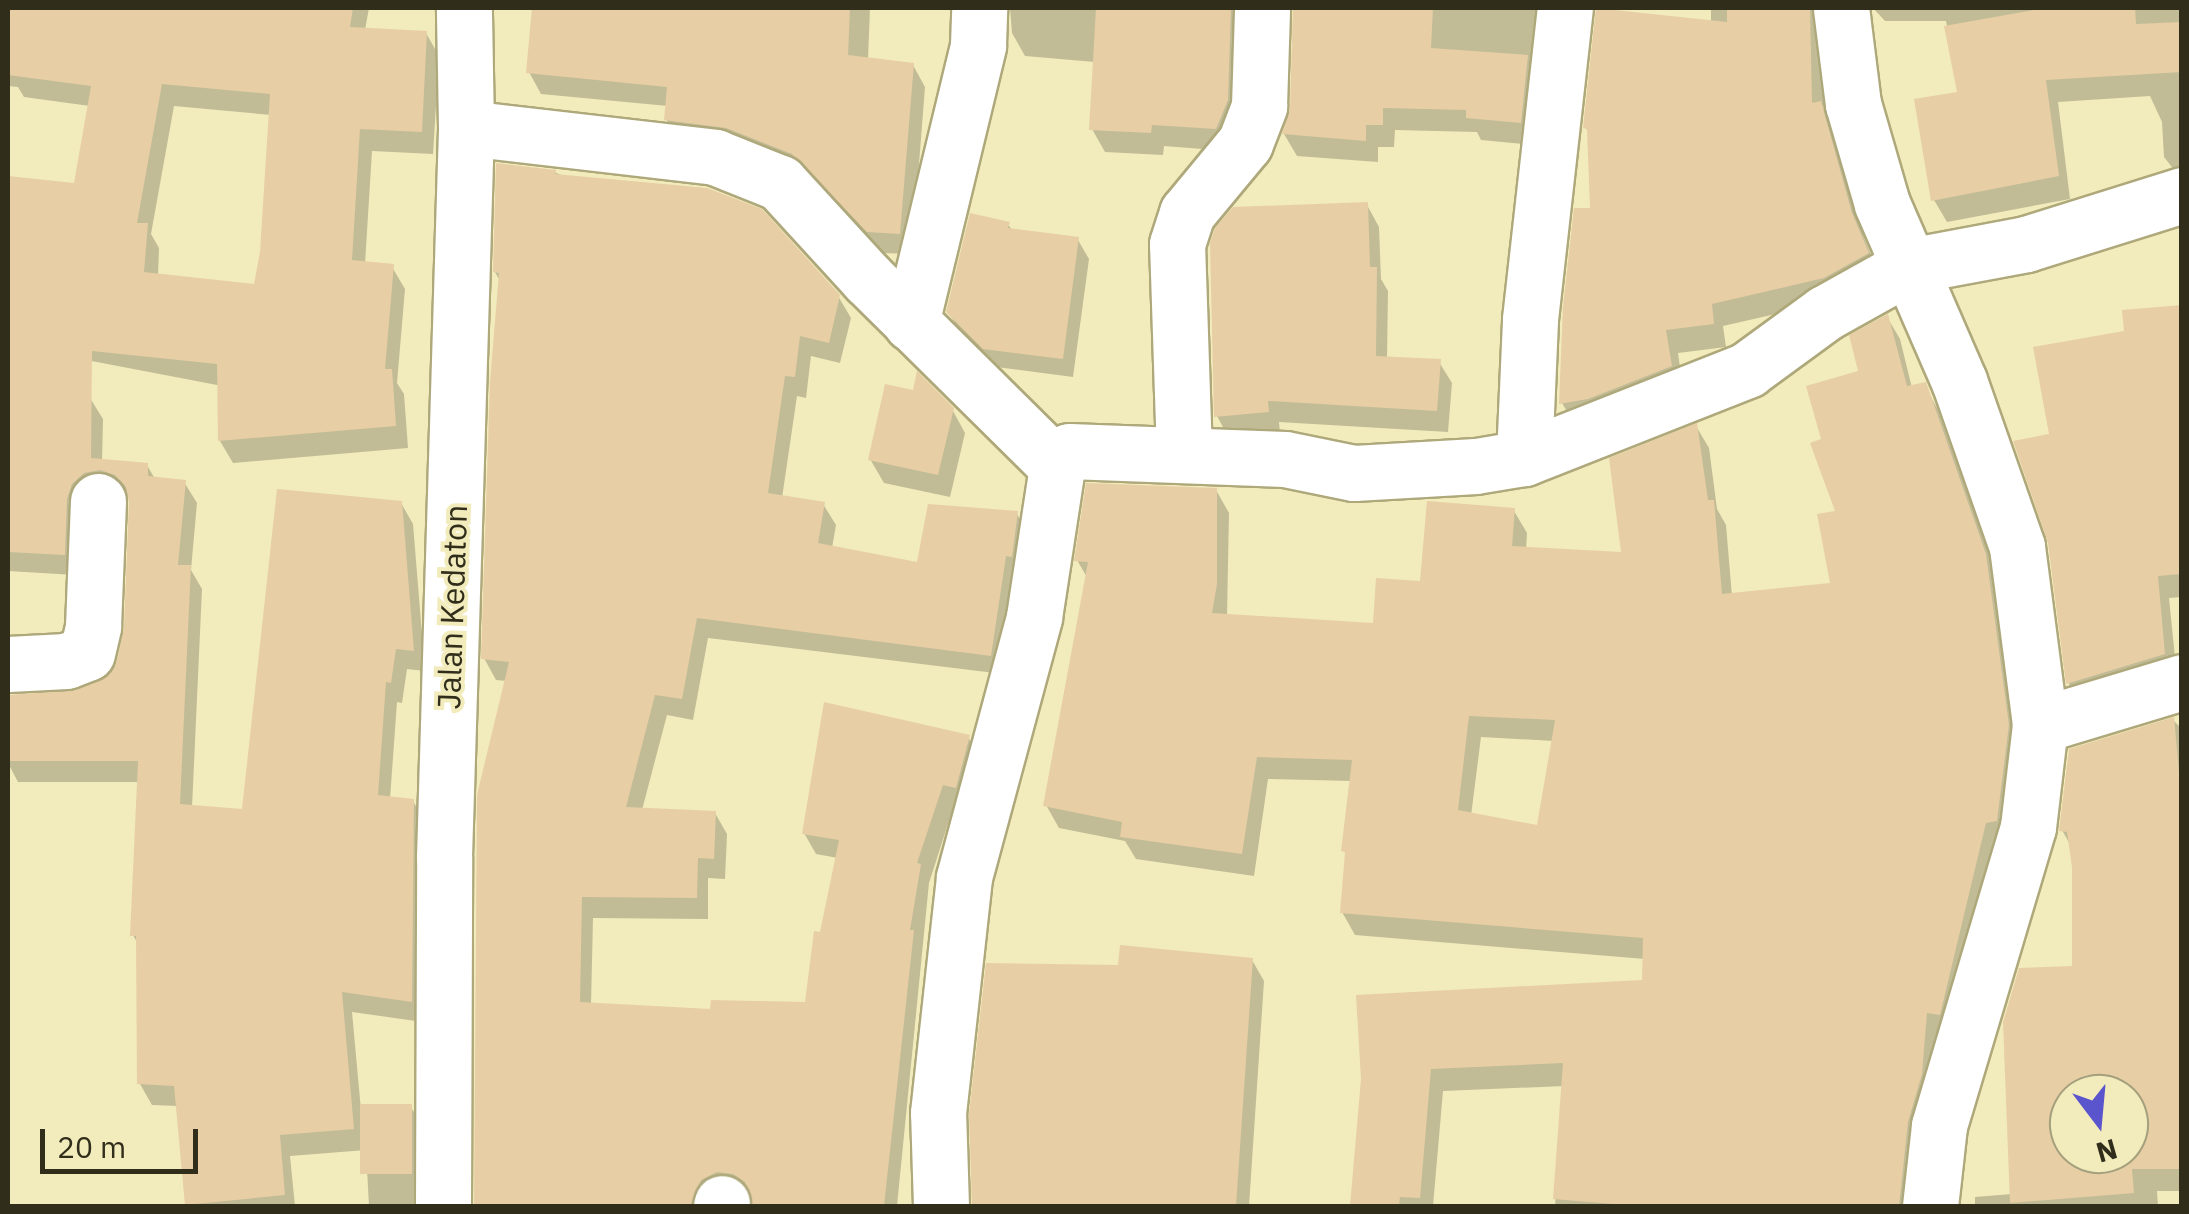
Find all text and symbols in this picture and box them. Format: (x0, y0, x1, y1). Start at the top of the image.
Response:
street label: Jalan Kedaton (429, 504, 475, 710)
north arrow (2049, 1074, 2149, 1174)
scale bar (45, 1109, 202, 1171)
text: 20 m (57, 1127, 126, 1166)
text: N (2092, 1131, 2122, 1172)

